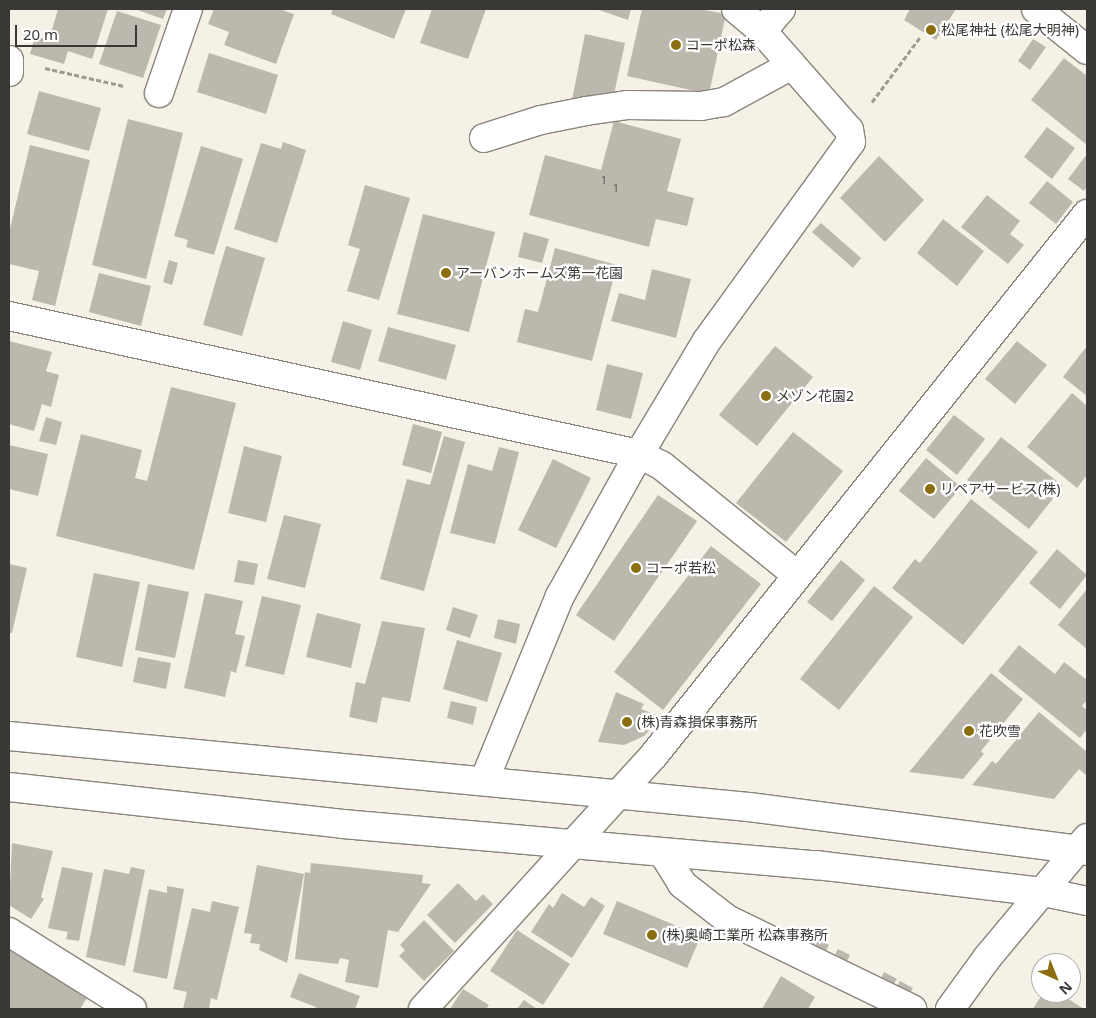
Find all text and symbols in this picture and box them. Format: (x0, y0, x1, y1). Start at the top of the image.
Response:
scale bar (18, 15, 140, 47)
place label: 松尾神社 (松尾大明神) (941, 22, 1079, 38)
text: 20 m (23, 24, 58, 44)
marker: 松尾神社 (松尾大明神) (925, 24, 937, 36)
place label: コーポ松森 (686, 37, 756, 53)
marker: コーポ松森 (670, 39, 682, 51)
house number: 1 (601, 173, 607, 187)
house number: 1 (613, 181, 619, 195)
place label: アーバンホームズ第一花園 (456, 265, 623, 281)
marker: アーバンホームズ第一花園 (440, 267, 452, 279)
place label: メゾン花園2 (776, 388, 854, 404)
marker: メゾン花園2 (760, 390, 772, 402)
place label: リペアサービス(株) (940, 481, 1060, 497)
marker: リペアサービス(株) (924, 483, 936, 495)
place label: コーポ若松 (646, 560, 716, 576)
marker: コーポ若松 (630, 562, 642, 574)
place label: (株)青森損保事務所 (637, 714, 757, 730)
marker: (株)青森損保事務所 (621, 716, 633, 728)
place label: 花吹雪 (979, 723, 1021, 739)
marker: 花吹雪 (963, 725, 975, 737)
place label: (株)奥崎工業所 松森事務所 (662, 927, 828, 943)
marker: (株)奥崎工業所 松森事務所 (646, 929, 658, 941)
north arrow (1031, 953, 1081, 1003)
text: N (1055, 978, 1077, 999)

